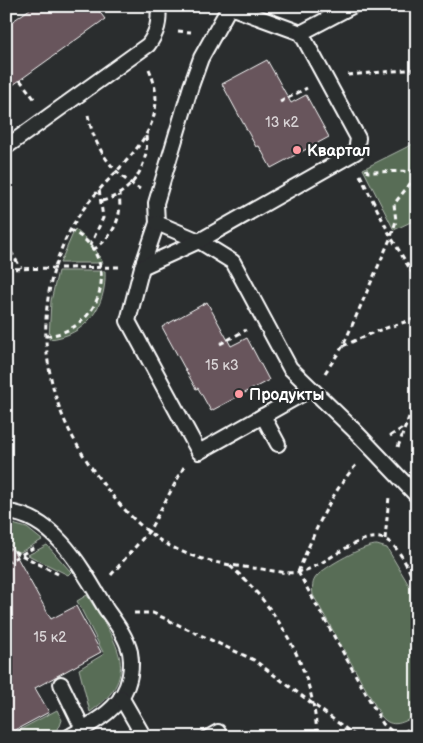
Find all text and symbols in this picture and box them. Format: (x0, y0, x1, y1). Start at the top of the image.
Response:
house number: 13 к2 (265, 114, 299, 131)
place label: Квартал (307, 142, 371, 161)
marker: Квартал (291, 144, 303, 156)
house number: 15 к3 (205, 357, 239, 374)
place label: Продукты (249, 386, 324, 405)
marker: Продукты (233, 388, 245, 400)
house number: 15 к2 (34, 629, 67, 646)

